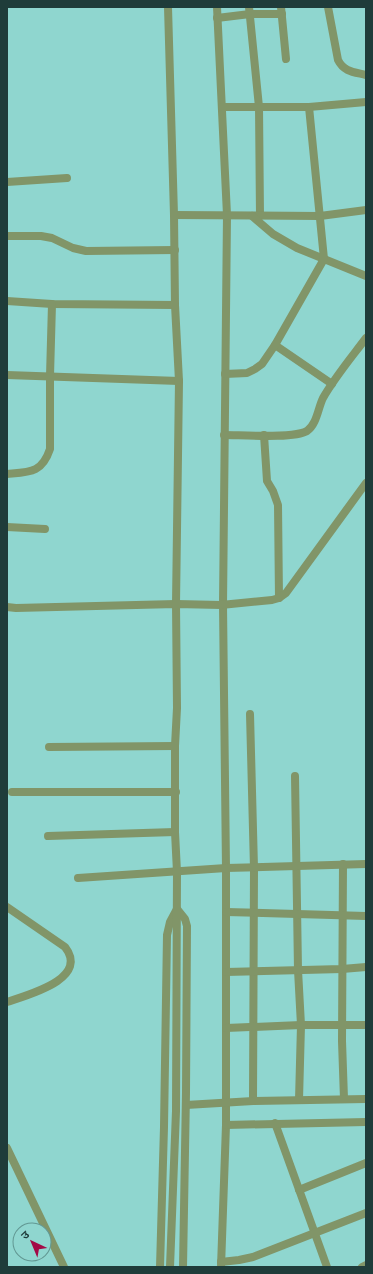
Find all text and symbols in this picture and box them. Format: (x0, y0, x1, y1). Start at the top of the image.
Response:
north arrow (12, 1222, 52, 1262)
text: उ (19, 1228, 32, 1241)

